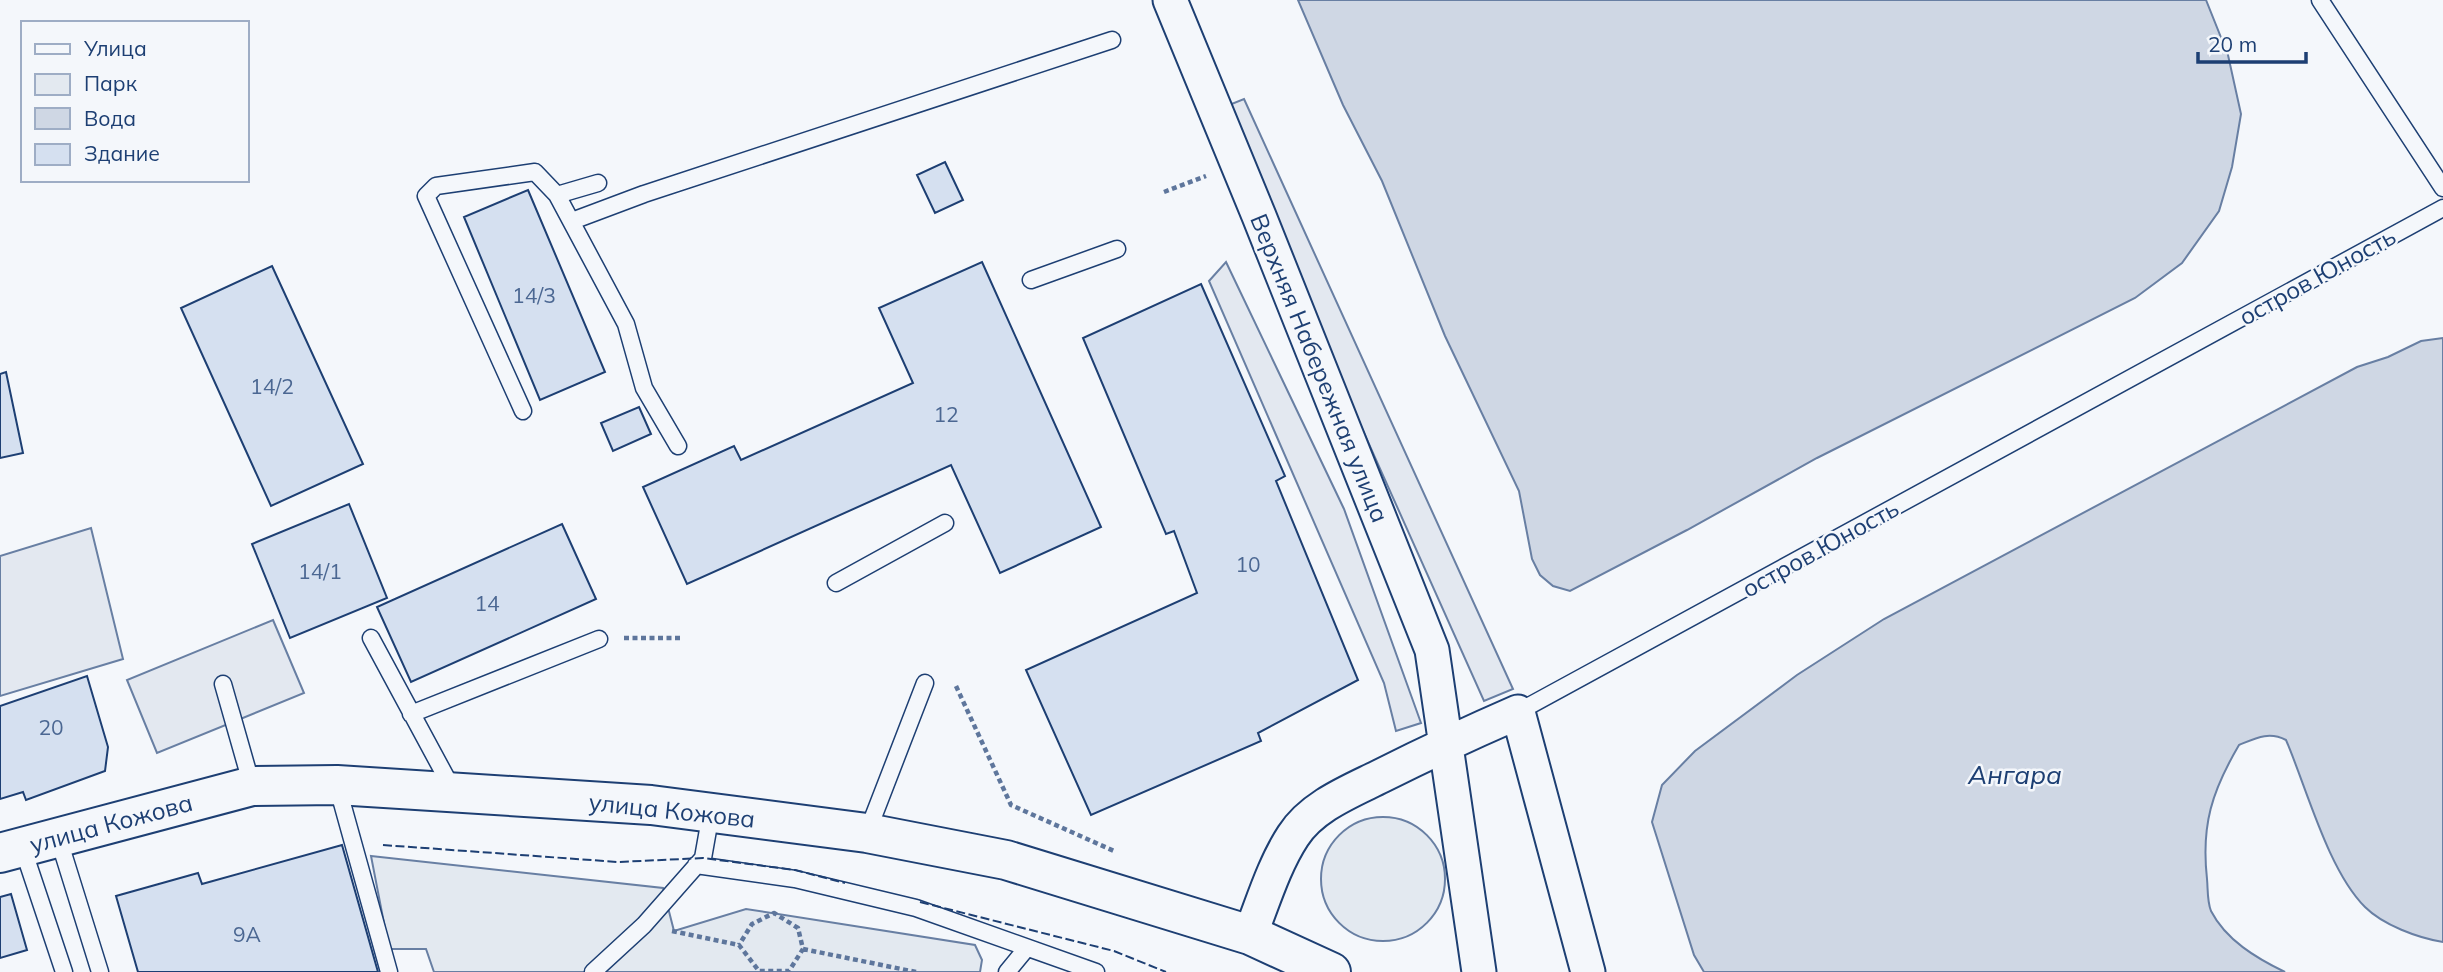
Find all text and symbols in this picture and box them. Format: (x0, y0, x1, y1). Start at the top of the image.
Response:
legend (21, 21, 248, 182)
scale bar (2198, 21, 2306, 65)
text: 20 m (2208, 31, 2257, 57)
text: Улица (83, 35, 147, 61)
text: Парк (84, 70, 138, 96)
text: Вода (84, 105, 136, 131)
text: Здание (84, 140, 160, 166)
street label: Верхняя Набережная улица (1244, 209, 1396, 527)
street label: остров Юность (2233, 221, 2401, 331)
house number: 14/3 (512, 282, 556, 308)
house number: 14/2 (250, 373, 294, 399)
house number: 12 (933, 401, 959, 427)
street label: остров Юность (1736, 493, 1904, 603)
house number: 10 (1235, 551, 1261, 577)
house number: 14/1 (298, 558, 342, 584)
house number: 14 (474, 590, 500, 616)
house number: 20 (38, 714, 64, 740)
water label: Ангара (1967, 758, 2062, 791)
street label: улица Кожова (587, 786, 757, 834)
street label: улица Кожова (26, 787, 196, 859)
house number: 9А (233, 921, 262, 947)

